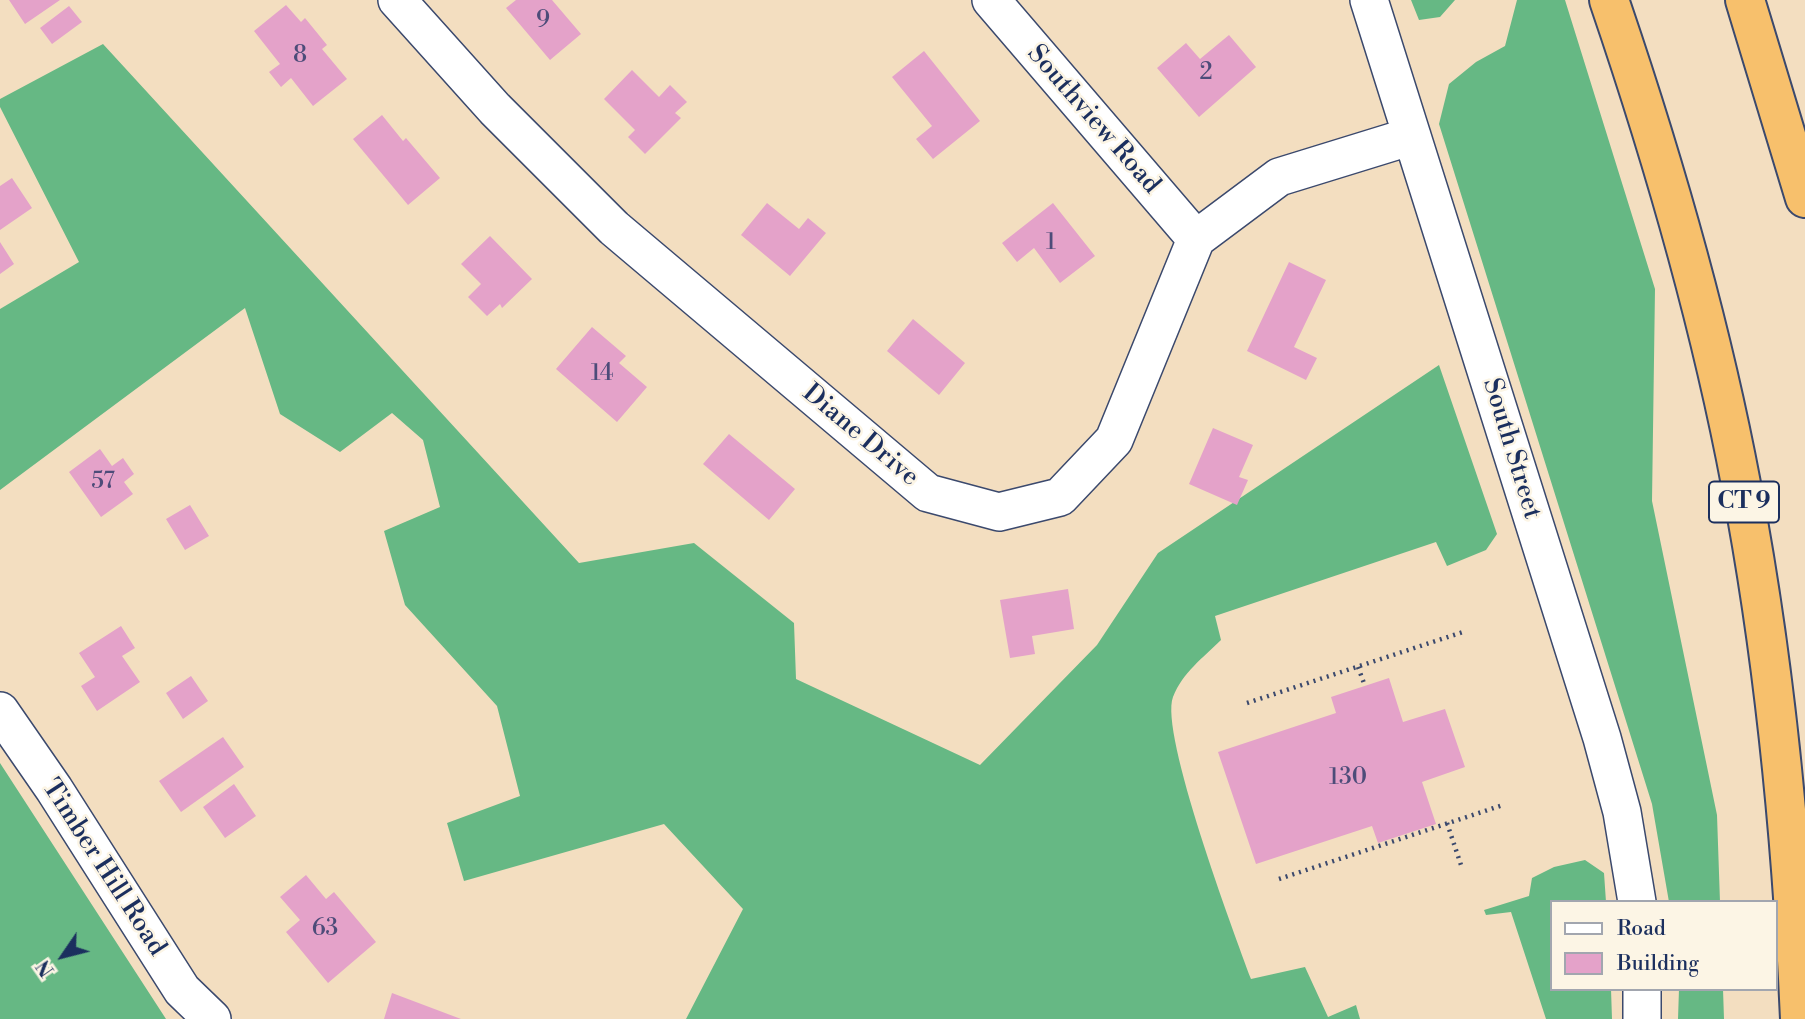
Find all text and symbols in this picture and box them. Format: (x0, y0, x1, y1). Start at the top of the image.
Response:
house number: 9 (536, 7, 550, 35)
street label: Southview Road (1020, 39, 1166, 201)
house number: 8 (293, 42, 307, 70)
house number: 2 (1199, 59, 1213, 87)
house number: 1 (1046, 229, 1056, 257)
house number: 14 (591, 360, 613, 388)
street label: South Street (1475, 375, 1547, 523)
street label: Diane Drive (796, 378, 924, 494)
house number: 57 (91, 468, 115, 496)
road number: CT 9 (1709, 481, 1779, 522)
house number: 130 (1329, 764, 1367, 792)
street label: Timber Hill Road (34, 774, 172, 962)
legend (1549, 900, 1777, 991)
house number: 63 (312, 915, 338, 943)
text: Road (1617, 916, 1666, 942)
north arrow (28, 921, 98, 991)
text: Building (1617, 951, 1699, 977)
text: N (32, 955, 60, 981)

